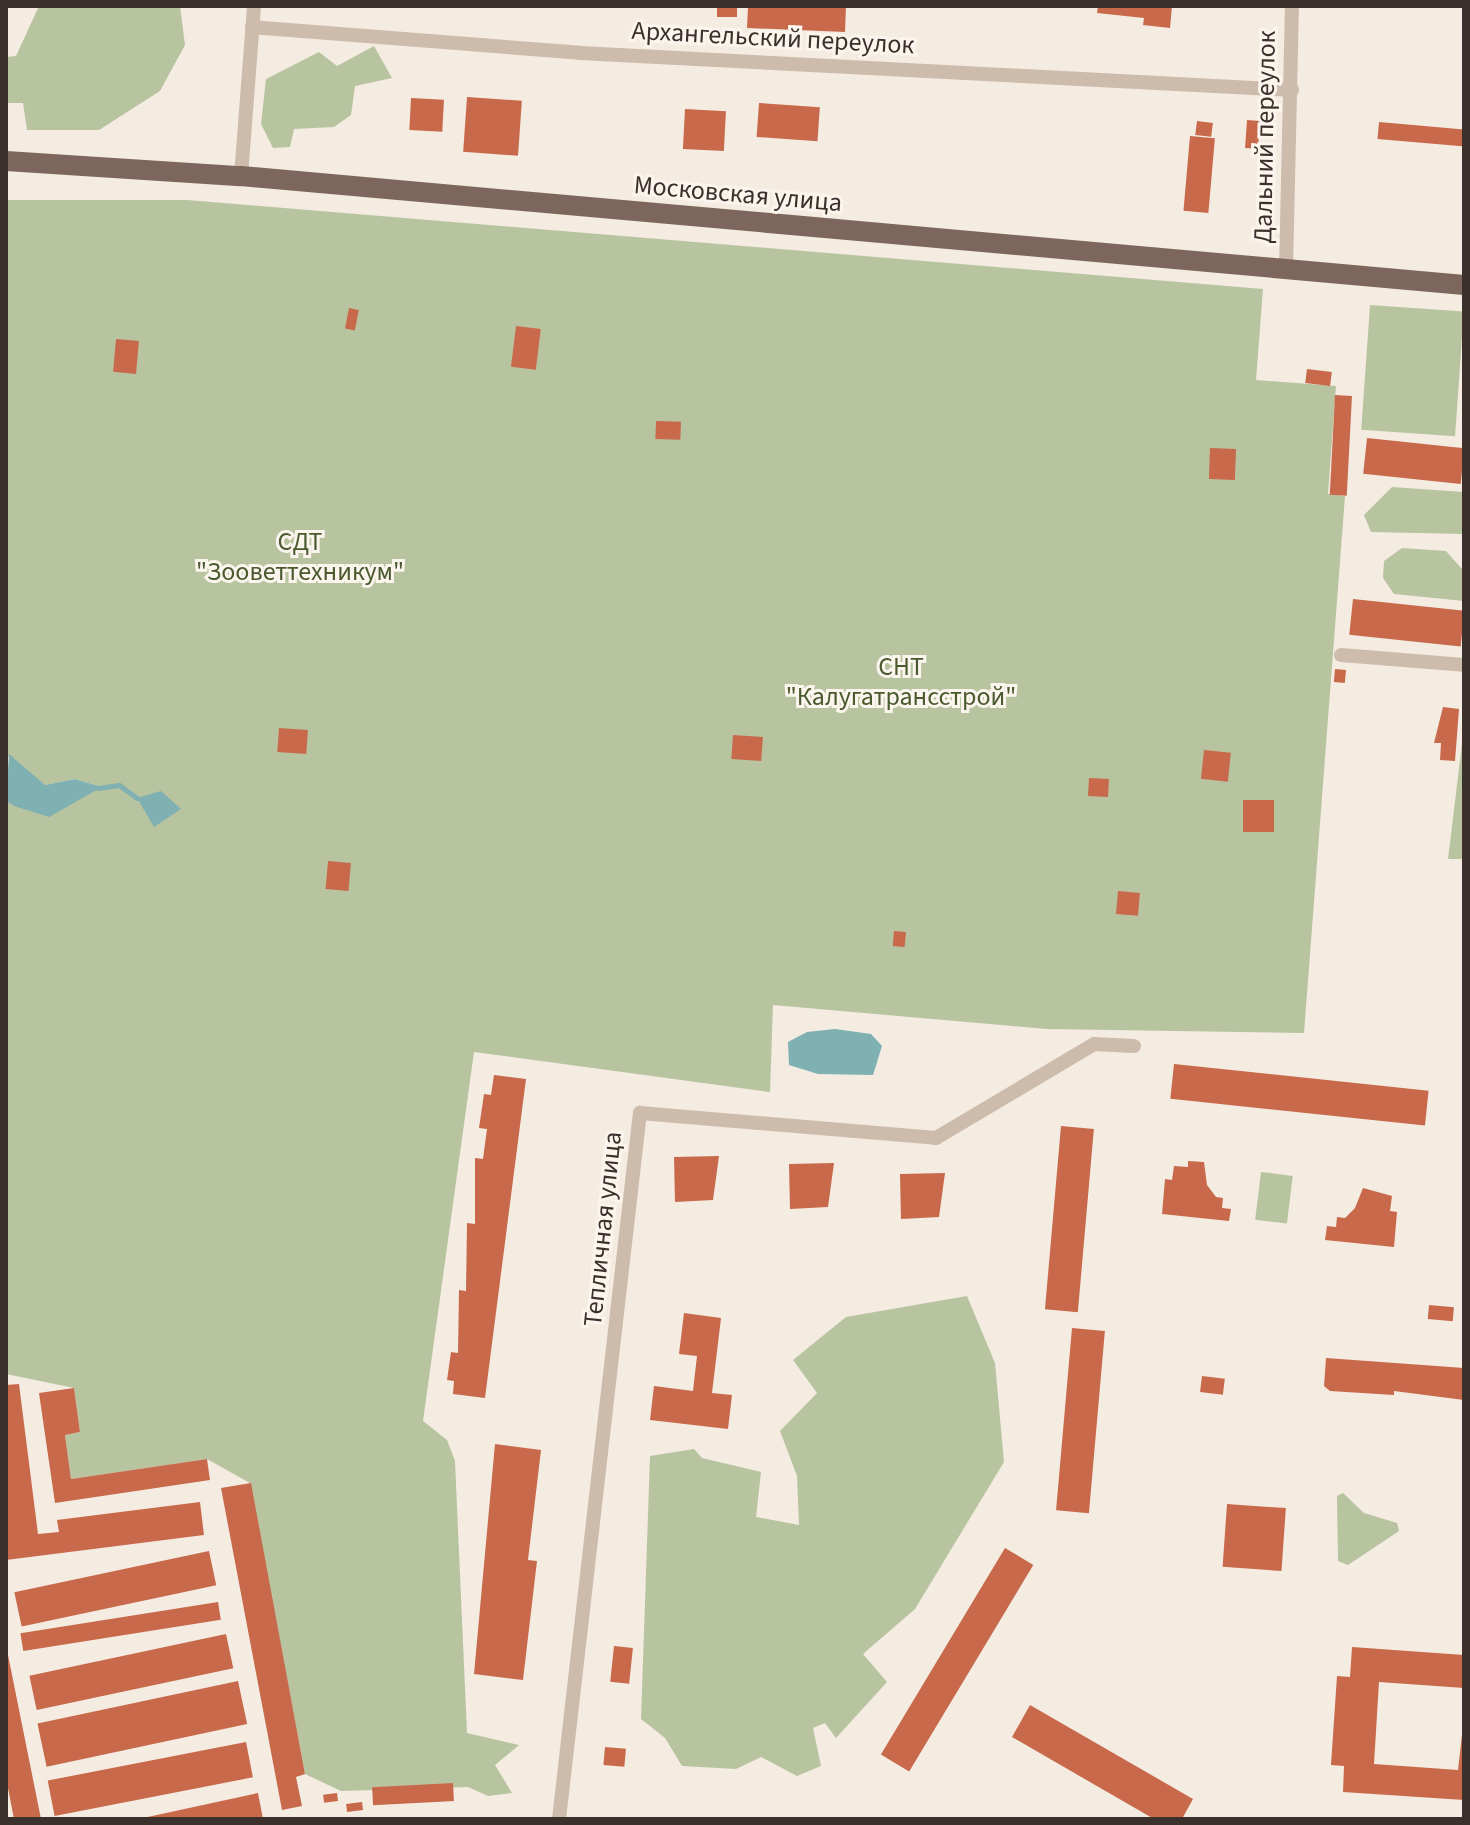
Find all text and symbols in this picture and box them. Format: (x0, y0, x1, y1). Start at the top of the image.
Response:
street label: Архангельский переулок (631, 15, 915, 61)
street label: Дальний переулок (1248, 30, 1282, 244)
street label: Московская улица (633, 169, 843, 219)
park label: СДТ "Зооветтехникум" (196, 526, 404, 588)
park label: СНТ "Калугатрансстрой" (786, 651, 1016, 712)
street label: Тепличная улица (577, 1130, 629, 1328)

